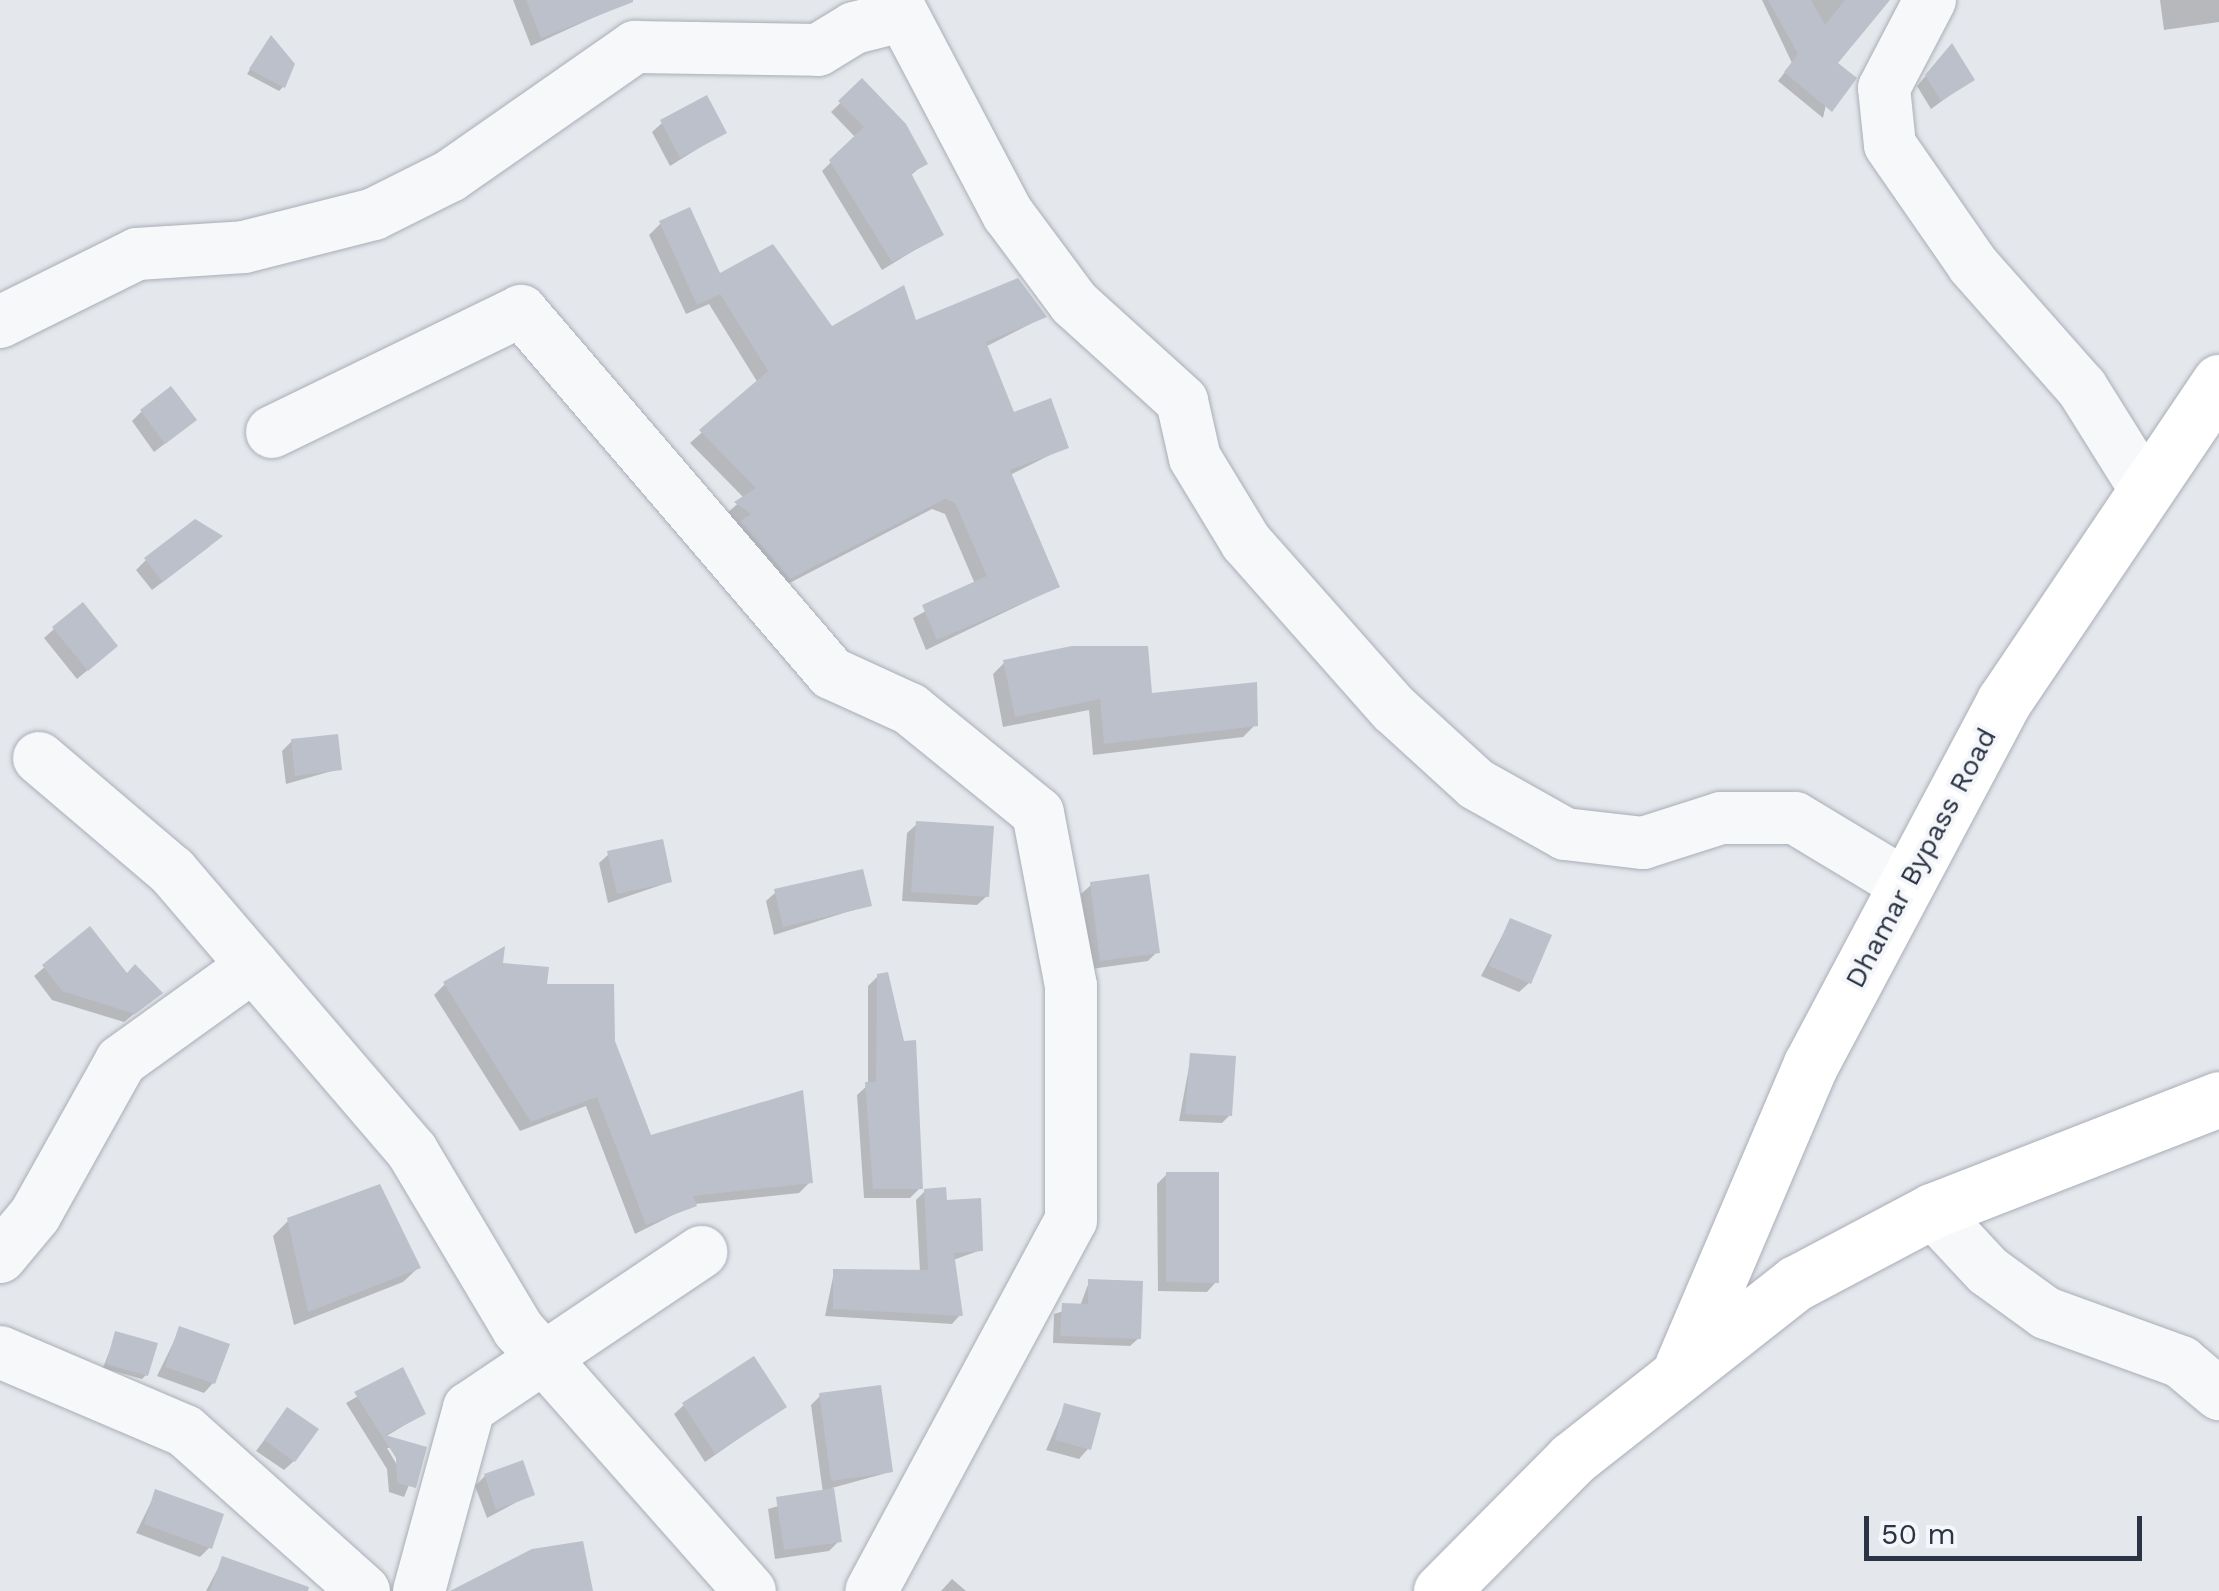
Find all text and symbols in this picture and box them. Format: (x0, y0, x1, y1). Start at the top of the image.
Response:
street label: Dhamar Bypass Road (1838, 722, 2004, 994)
scale bar (1869, 1496, 2146, 1558)
text: 50 m (1881, 1516, 1956, 1551)

